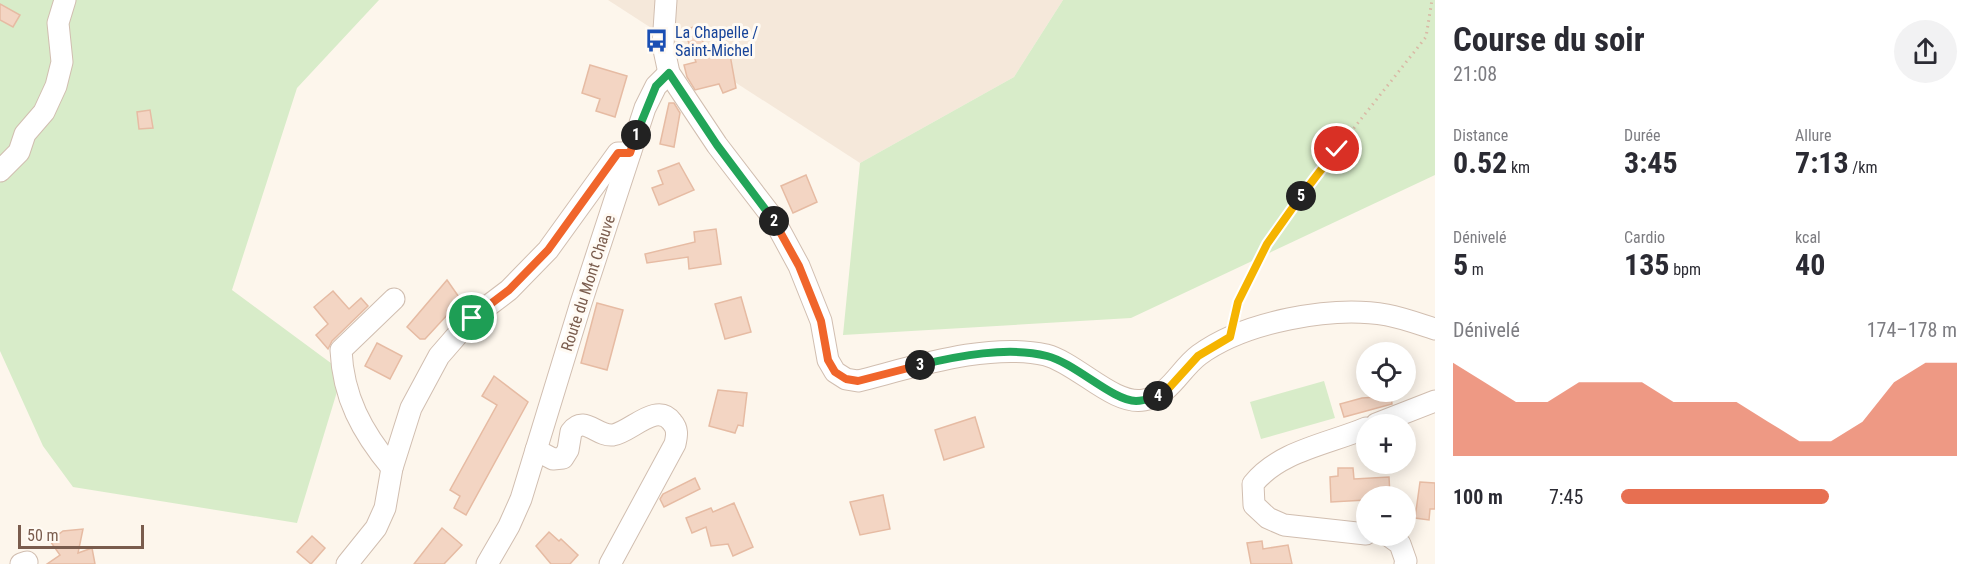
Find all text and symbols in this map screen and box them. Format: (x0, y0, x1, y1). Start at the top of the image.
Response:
text: Course du soir (1453, 20, 1645, 59)
button: share (1894, 20, 1957, 83)
place label: La Chapelle / Saint-Michel (675, 23, 758, 60)
bus stop icon: La Chapelle / Saint-Michel (644, 28, 670, 54)
text: 21:08 (1453, 62, 1497, 86)
pin: 1 (621, 120, 651, 150)
pin (1311, 123, 1362, 174)
text: 1 (632, 125, 640, 144)
text: Distance (1453, 126, 1508, 145)
text: Durée (1624, 126, 1661, 145)
text: Allure (1795, 126, 1832, 145)
icon: check (1320, 132, 1353, 165)
text: 0.52 (1453, 145, 1507, 180)
text: 3:45 (1624, 145, 1678, 180)
text: 7:13 (1795, 145, 1849, 180)
text: km (1507, 158, 1530, 177)
text: /km (1849, 158, 1878, 177)
pin: 5 (1286, 181, 1316, 211)
text: 5 (1297, 186, 1305, 205)
pin: 2 (759, 206, 789, 236)
text: 2 (770, 211, 778, 230)
street label: Route du Mont Chauve (557, 212, 619, 354)
text: Dénivelé (1453, 228, 1506, 247)
text: Cardio (1624, 228, 1665, 247)
text: kcal (1795, 228, 1821, 247)
text: 5 (1453, 247, 1468, 282)
text: 135 (1624, 247, 1669, 282)
text: 40 (1795, 247, 1825, 282)
text: m (1468, 260, 1484, 279)
text: bpm (1669, 260, 1701, 279)
pin (446, 292, 497, 343)
icon: arrive (455, 301, 488, 334)
text: Dénivelé (1453, 318, 1520, 342)
text: 174–178 m (1867, 318, 1957, 342)
map controls (1356, 342, 1416, 546)
button: locate (1356, 342, 1416, 402)
pin: 3 (905, 350, 935, 380)
text: 3 (916, 355, 924, 374)
pin: 4 (1143, 381, 1173, 411)
text: 4 (1154, 386, 1162, 405)
button: + (1356, 414, 1416, 474)
text: 100 m (1453, 485, 1503, 509)
text: 7:45 (1549, 485, 1583, 509)
button: − (1356, 486, 1416, 546)
scale bar (18, 522, 144, 550)
text: 50 m (27, 526, 59, 545)

